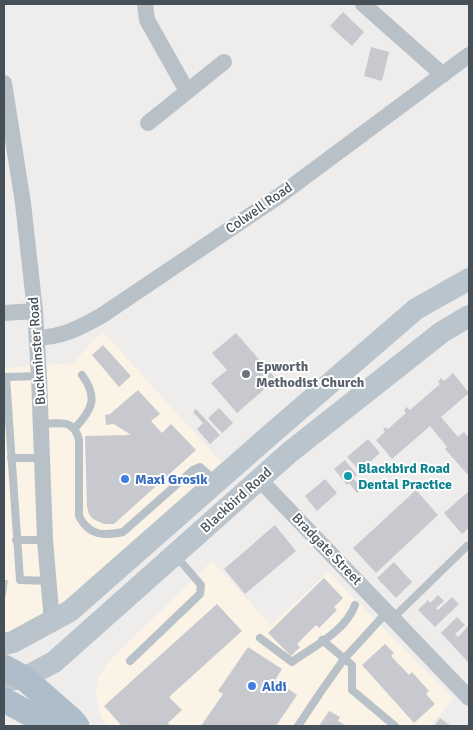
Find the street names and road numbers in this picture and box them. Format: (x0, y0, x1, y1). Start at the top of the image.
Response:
street label: Colwell Road (222, 179, 296, 237)
street label: Buckminster Road (25, 296, 49, 406)
street label: Blackbird Road (197, 464, 275, 536)
street label: Bradgate Street (288, 509, 366, 589)

